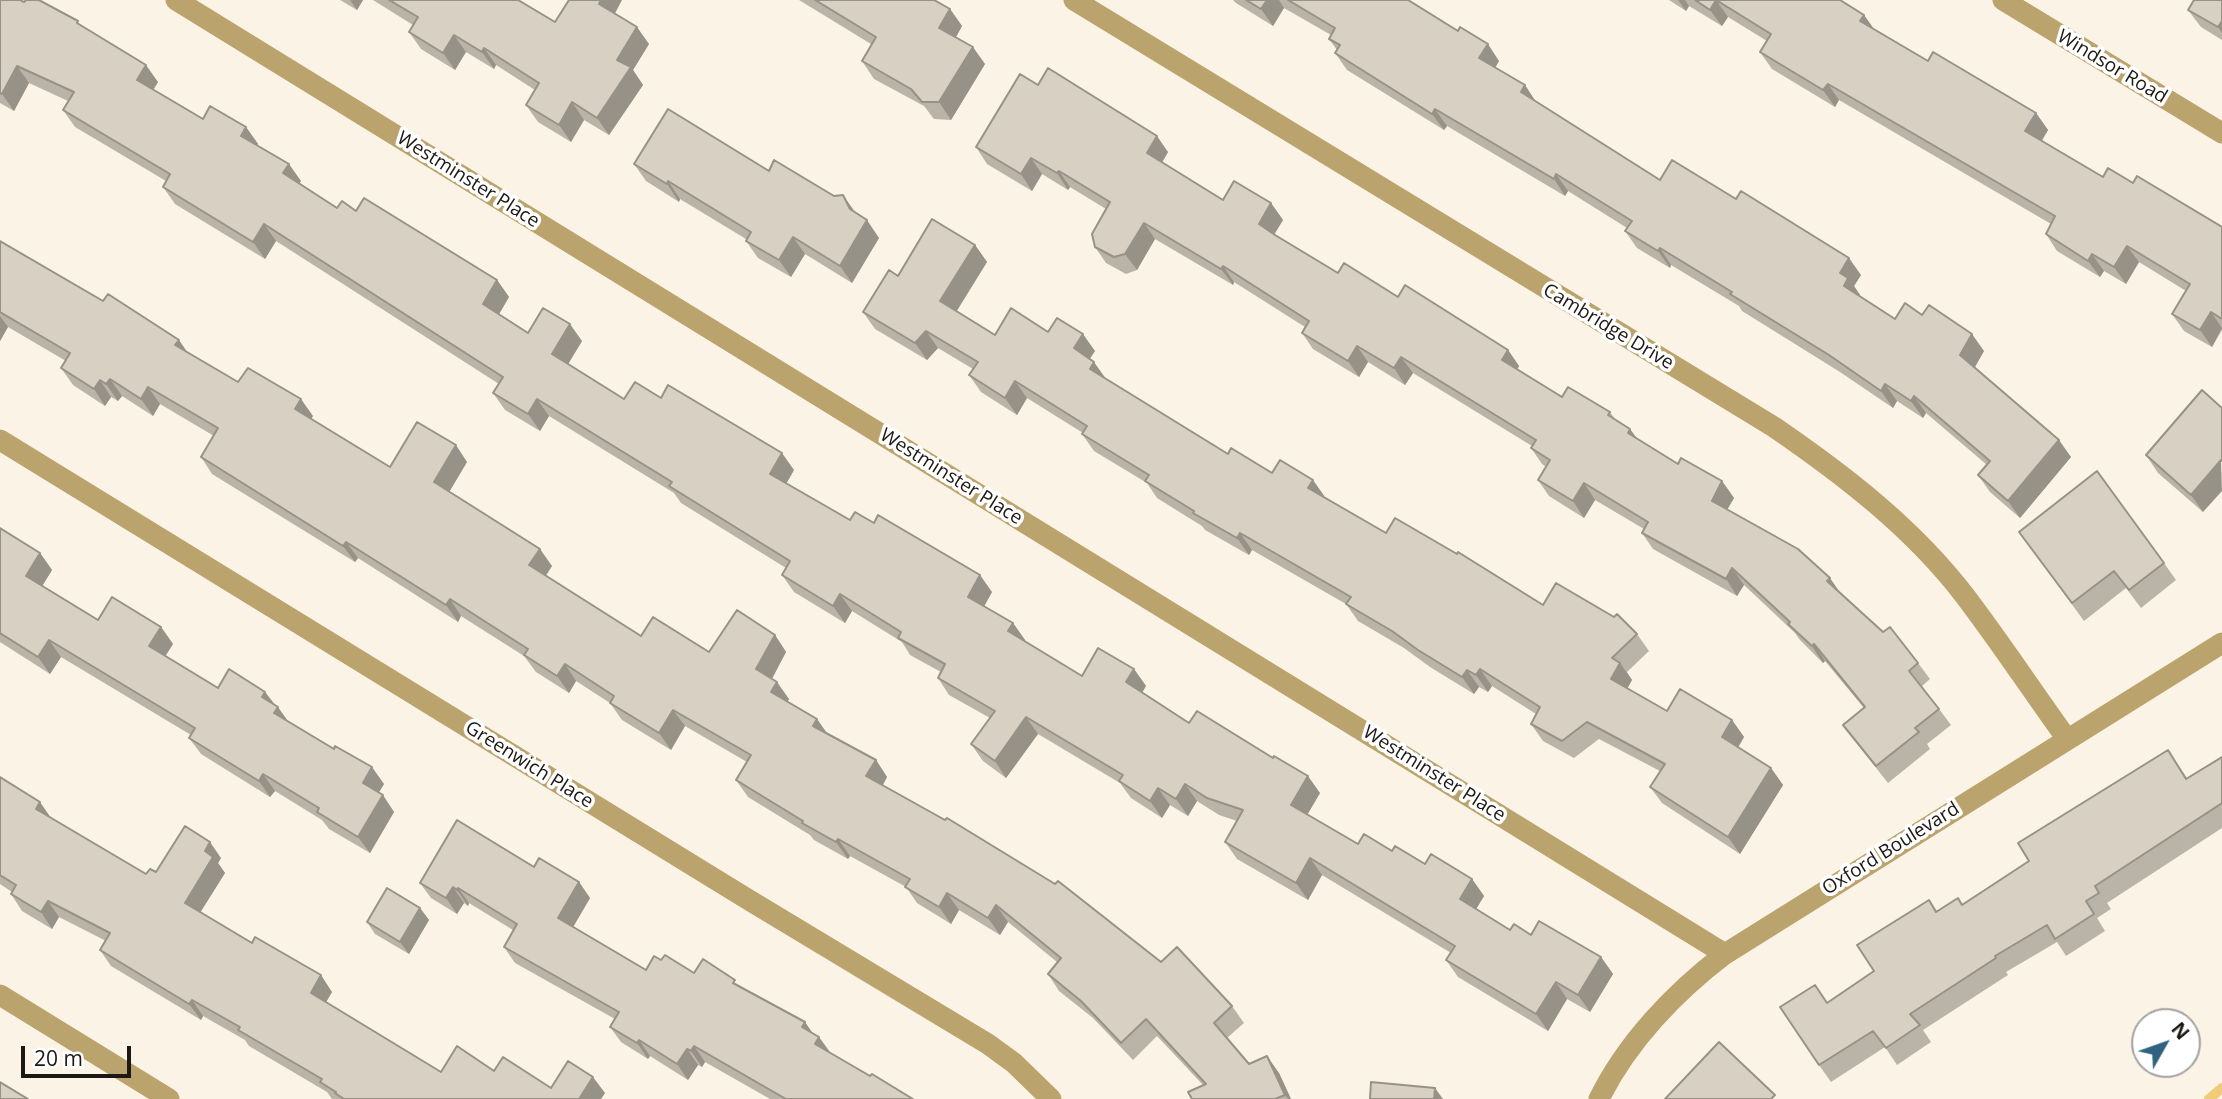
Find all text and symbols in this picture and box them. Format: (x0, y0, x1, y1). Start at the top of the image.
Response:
street label: Windsor Road (2053, 25, 2171, 109)
street label: Westminster Place (392, 127, 544, 233)
street label: Cambridge Drive (1539, 279, 1677, 375)
street label: Westminster Place (875, 424, 1027, 530)
street label: Greenwich Place (461, 717, 597, 813)
street label: Westminster Place (1358, 721, 1510, 827)
street label: Oxford Boulevard (1818, 798, 1964, 900)
north arrow (2131, 1008, 2201, 1078)
text: N (2166, 1017, 2195, 1045)
scale bar (24, 1032, 135, 1076)
text: 20 m (34, 1044, 83, 1072)

